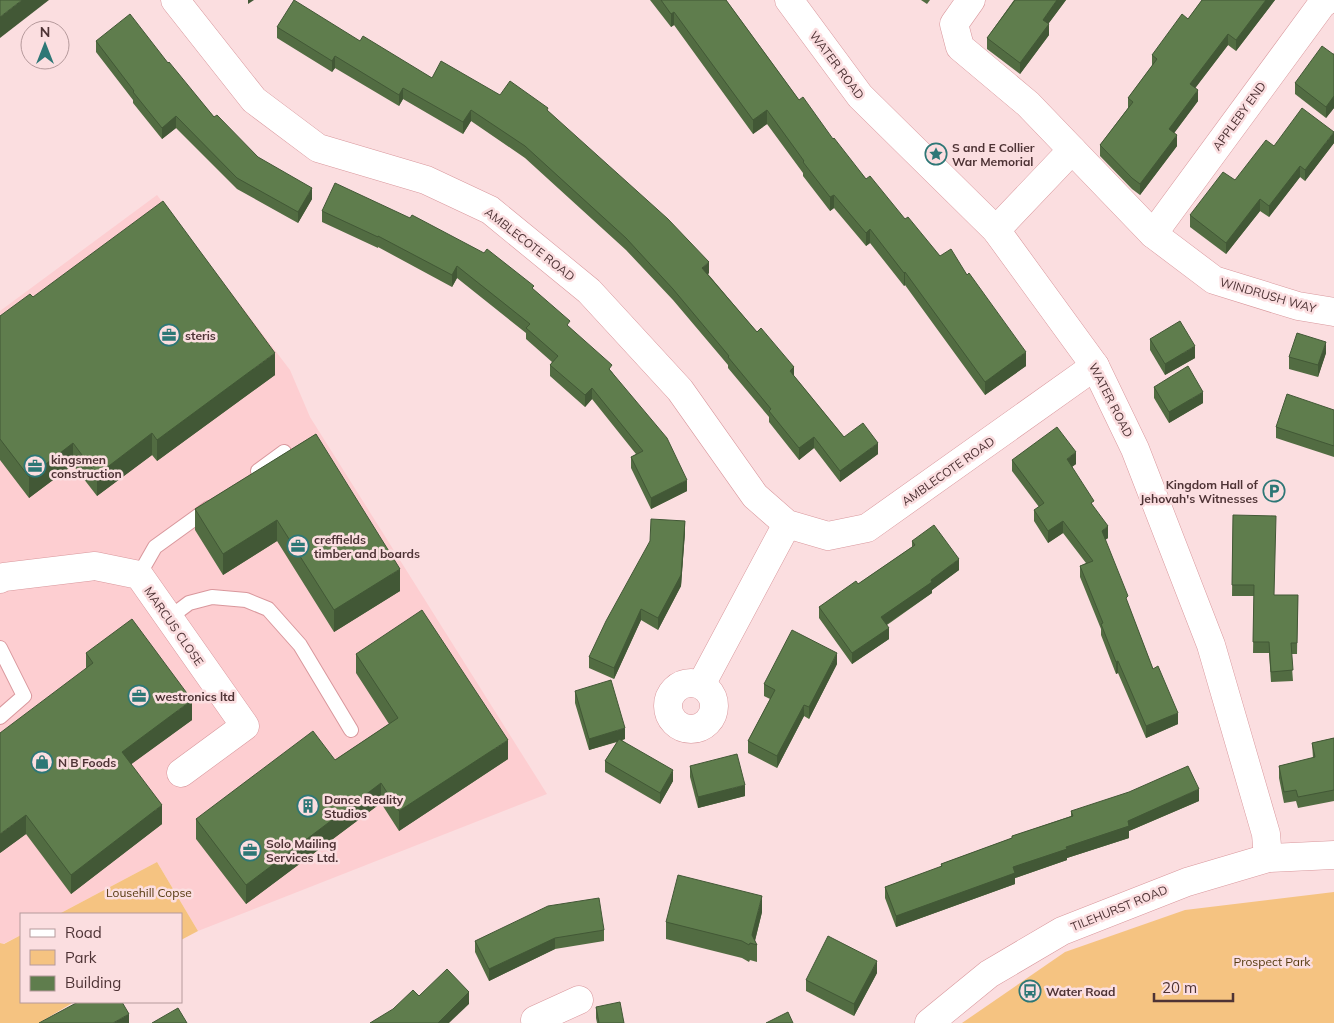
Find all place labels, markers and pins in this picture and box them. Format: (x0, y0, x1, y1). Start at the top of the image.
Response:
place label: S and E Collier War Memorial (952, 140, 1035, 169)
place icon: S and E Collier War Memorial (924, 142, 948, 166)
office icon: steris (157, 323, 181, 347)
place label: steris (185, 328, 216, 343)
place label: kingsmen construction (51, 452, 122, 481)
office icon: kingsmen construction (23, 454, 47, 478)
place label: Kingdom Hall of Jehovah's Witnesses (1140, 477, 1259, 506)
parking icon: Kingdom Hall of Jehovah's Witnesses (1262, 479, 1286, 503)
place label: creffields timber and boards (314, 532, 420, 561)
office icon: creffields timber and boards (286, 534, 310, 558)
office icon: westronics ltd (127, 684, 151, 708)
place label: westronics ltd (155, 689, 235, 704)
shop icon: N B Foods (30, 750, 54, 774)
place label: N B Foods (58, 755, 116, 770)
place label: Dance Reality Studios (324, 792, 404, 821)
building icon: Dance Reality Studios (296, 794, 320, 818)
place label: Solo Mailing Services Ltd. (266, 836, 338, 865)
office icon: Solo Mailing Services Ltd. (238, 838, 262, 862)
bus stop icon: Water Road (1018, 979, 1042, 1003)
place label: Water Road (1046, 984, 1116, 999)

